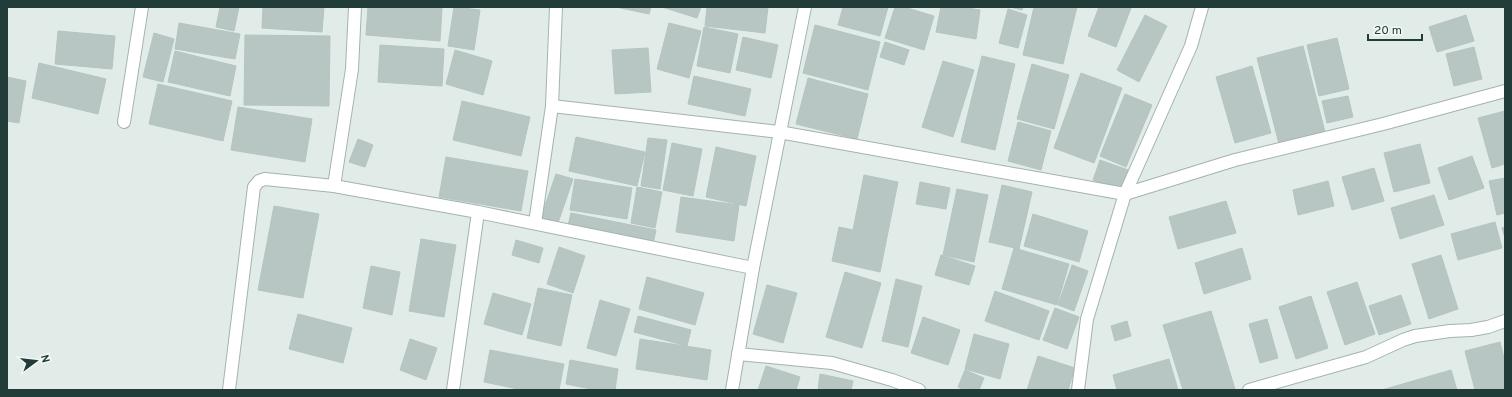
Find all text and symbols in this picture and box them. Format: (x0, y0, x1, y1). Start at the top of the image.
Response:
scale bar (1368, 16, 1422, 42)
text: 20 m (1374, 23, 1402, 39)
north arrow (16, 341, 56, 381)
text: N (37, 353, 52, 364)

